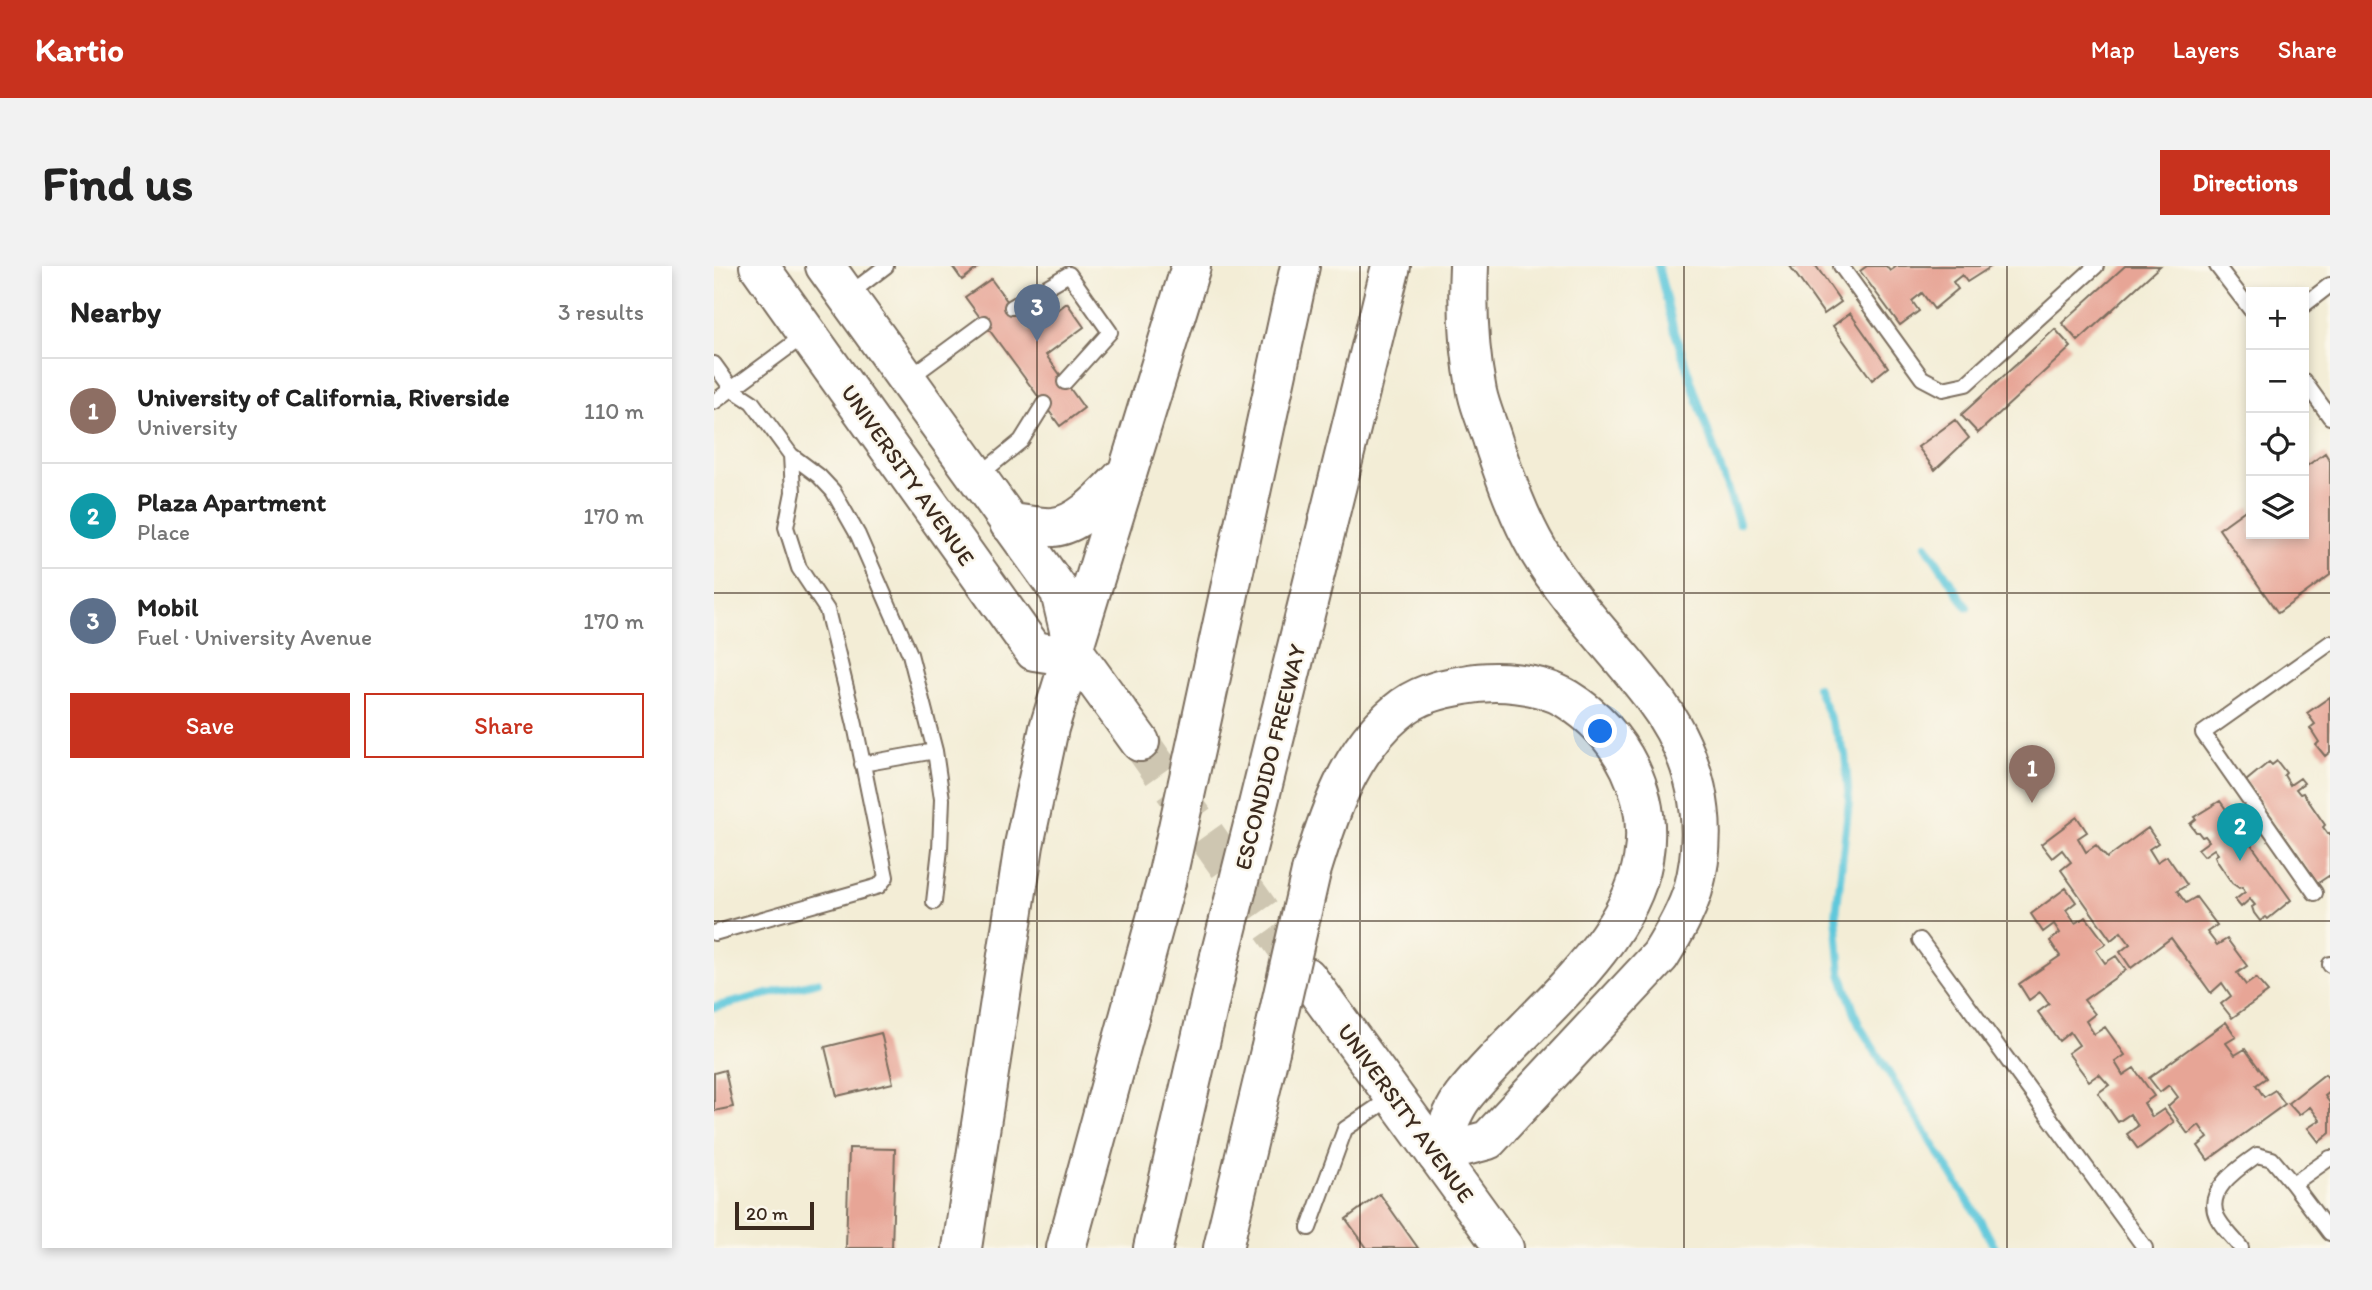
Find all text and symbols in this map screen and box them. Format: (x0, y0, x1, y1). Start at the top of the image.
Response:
text: Kartio (35, 30, 124, 69)
text: Map (2091, 35, 2135, 64)
text: Layers (2173, 35, 2240, 64)
text: Share (2278, 35, 2337, 64)
button: Directions (2160, 150, 2330, 215)
text: Find us (42, 153, 193, 212)
pin: 3 (1014, 284, 1060, 342)
map controls (2246, 287, 2309, 539)
button: + (2246, 287, 2309, 350)
text: Nearby (70, 293, 161, 330)
text: 3 results (558, 298, 644, 326)
button: − (2246, 350, 2309, 413)
street label: UNIVERSITY AVENUE (835, 379, 981, 571)
text: University of California, Riverside (137, 381, 510, 413)
text: 1 (88, 397, 98, 425)
text: 110 m (584, 397, 644, 425)
text: University (137, 413, 237, 441)
button: locate (2246, 413, 2309, 476)
button: layers (2246, 476, 2309, 539)
text: Plaza Apartment (137, 486, 326, 518)
text: 2 (87, 502, 99, 530)
text: 170 m (583, 502, 644, 530)
text: Place (137, 518, 190, 546)
text: Mobil (137, 591, 198, 623)
text: 3 (87, 607, 99, 635)
text: 170 m (583, 607, 644, 635)
text: Fuel · University Avenue (137, 623, 372, 651)
street label: ESCONDIDO FREEWAY (1228, 641, 1312, 873)
button: Save (70, 693, 350, 758)
button: Share (364, 693, 644, 758)
your location (1583, 714, 1617, 748)
pin: 1 (2009, 745, 2055, 803)
pin: 2 (2217, 803, 2263, 861)
street label: UNIVERSITY AVENUE (1332, 1018, 1480, 1208)
scale bar (735, 1199, 814, 1231)
text: 20 m (746, 1202, 788, 1225)

